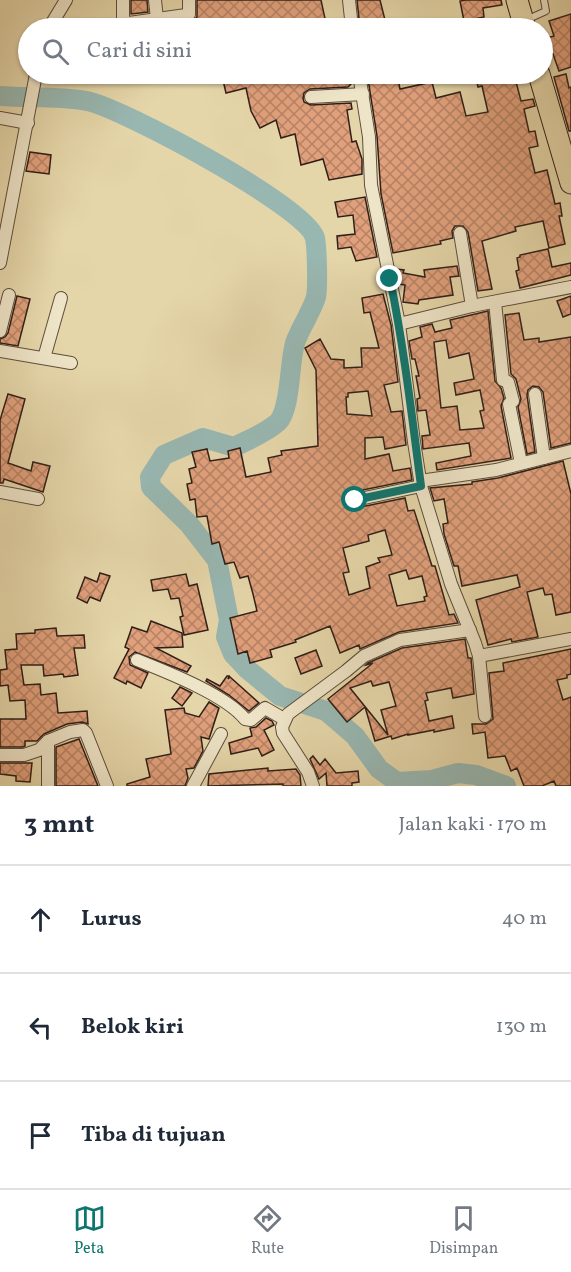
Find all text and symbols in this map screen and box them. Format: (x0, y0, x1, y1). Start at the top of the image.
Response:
search box (18, 18, 553, 84)
icon: search (39, 35, 72, 68)
text: Cari di sini (87, 36, 192, 67)
route end (376, 265, 402, 291)
route start (341, 486, 367, 512)
text: 3 mnt (24, 807, 94, 843)
text: Jalan kaki · 170 m (399, 811, 547, 839)
icon: ahead (24, 903, 57, 936)
text: Lurus (81, 904, 142, 935)
text: 40 m (502, 905, 547, 933)
icon: left (24, 1011, 57, 1044)
text: Belok kiri (81, 1012, 184, 1043)
text: 130 m (496, 1013, 547, 1041)
icon: arrive (24, 1119, 57, 1152)
text: Tiba di tujuan (81, 1120, 226, 1151)
tab: Peta (73, 1202, 106, 1260)
tab: Rute (251, 1202, 284, 1260)
tab: Disimpan (429, 1202, 498, 1260)

